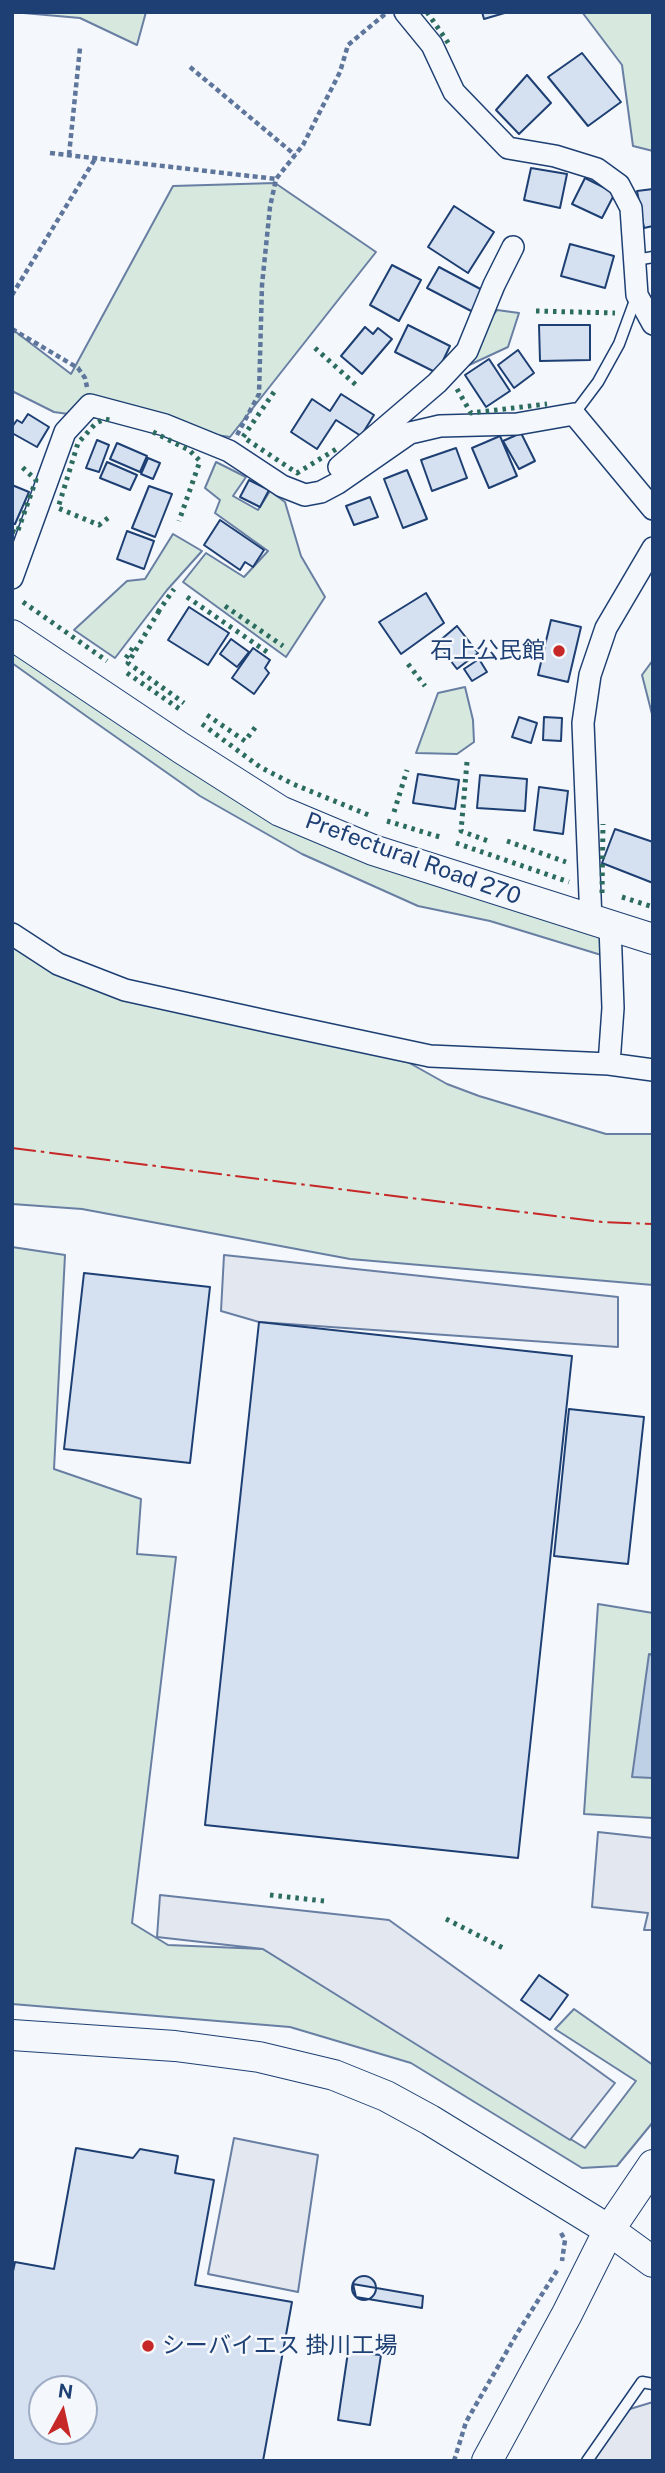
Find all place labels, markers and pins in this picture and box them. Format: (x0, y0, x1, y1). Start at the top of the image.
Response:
place label: 石上公民館 (430, 637, 545, 665)
marker: 石上公民館 (551, 643, 567, 659)
place label: シーバイエス 掛川工場 (162, 2332, 398, 2360)
marker: シーバイエス 掛川工場 (140, 2338, 156, 2354)

